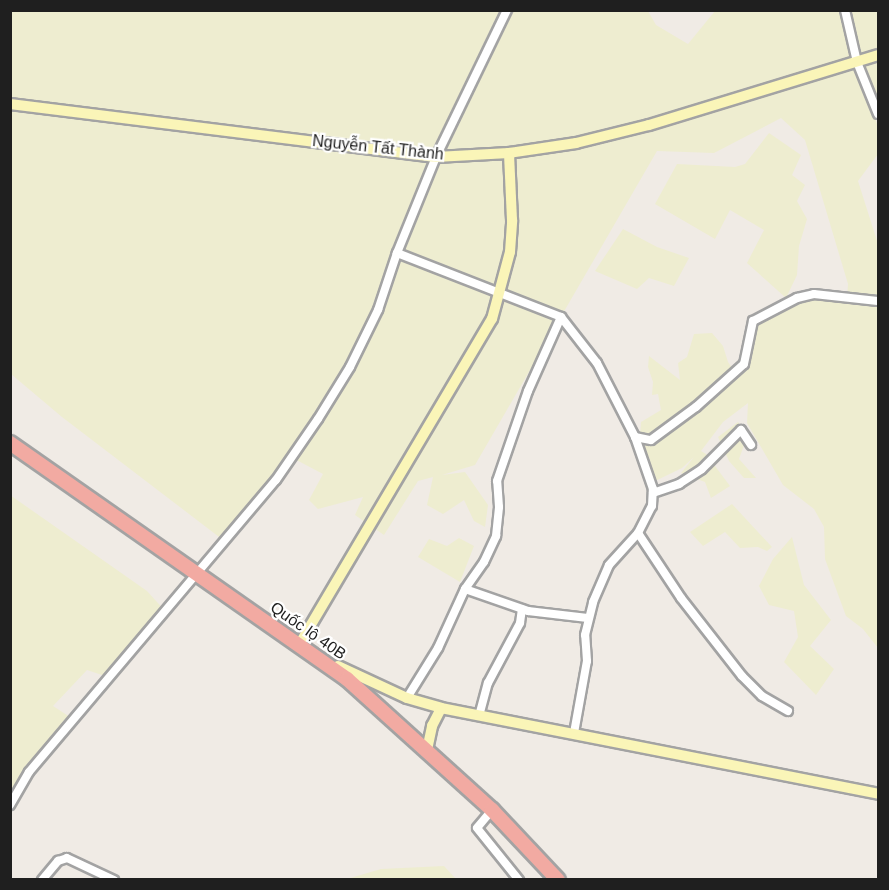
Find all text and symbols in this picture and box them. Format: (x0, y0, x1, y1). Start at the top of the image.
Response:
street label: Nguyễn Tất Thành (311, 132, 445, 164)
street label: Quốc lộ 40B (266, 598, 350, 664)

